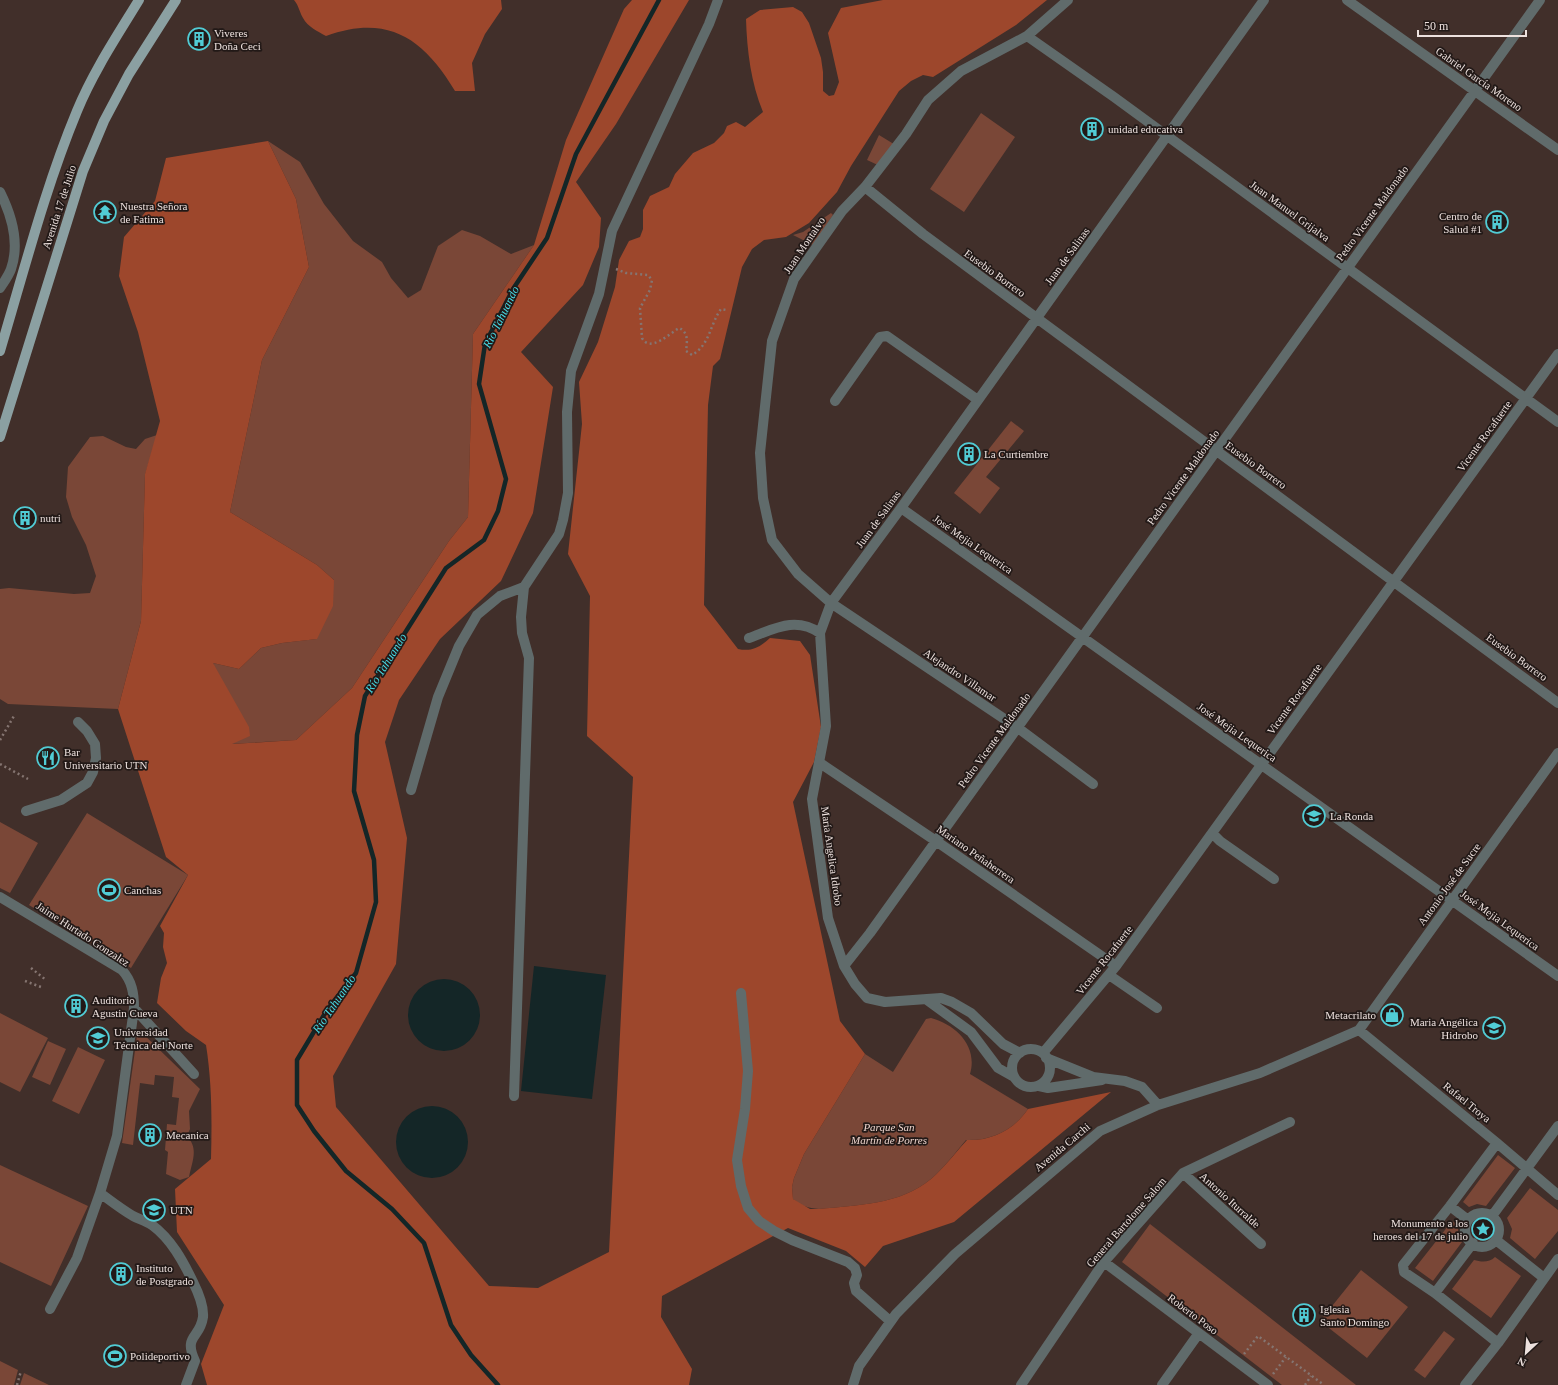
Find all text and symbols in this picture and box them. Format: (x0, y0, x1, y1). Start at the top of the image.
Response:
scale bar (1418, 12, 1526, 38)
text: 50 m (1424, 19, 1449, 33)
building icon: Viveres Doña Ceci (186, 26, 212, 52)
place label: Viveres Doña Ceci (214, 27, 261, 52)
street label: Gabriel García Moreno (1434, 45, 1525, 114)
building icon: unidad educativa (1079, 116, 1105, 142)
place label: unidad educativa (1108, 123, 1183, 135)
street label: Avenida 17 de Julio (40, 163, 78, 250)
street label: Pedro Vicente Maldonado (1333, 163, 1411, 263)
street label: Juan Manuel Grijalva (1248, 178, 1332, 244)
temple icon: Nuestra Señora de Fatima (92, 199, 118, 225)
place label: Nuestra Señora de Fatima (120, 200, 188, 225)
building icon: Centro de Salud #1 (1484, 209, 1510, 235)
place label: Centro de Salud #1 (1439, 210, 1482, 235)
street label: Juan Montalvo (781, 214, 828, 276)
street label: Juan de Salinas (1042, 225, 1092, 287)
street label: Eusebio Borrero (962, 247, 1028, 299)
water label: Río Tahuando (480, 284, 522, 351)
street label: Vicente Rocafuerte (1454, 398, 1514, 474)
street label: Pedro Vicente Maldonado (1144, 427, 1222, 527)
street label: Eusebio Borrero (1223, 439, 1289, 491)
building icon: La Curtiembre (956, 441, 982, 467)
place label: La Curtiembre (984, 448, 1049, 460)
street label: Juan de Salinas (853, 488, 903, 550)
building icon: nutri (12, 505, 38, 531)
place label: nutri (40, 512, 61, 524)
street label: José Mejia Lequerica (931, 512, 1015, 576)
water label: Río Tahuando (362, 631, 410, 696)
street label: Eusebio Borrero (1484, 631, 1550, 683)
street label: Alejandro Villamar (921, 646, 999, 704)
street label: Vicente Rocafuerte (1264, 661, 1324, 737)
street label: Pedro Vicente Maldonado (955, 690, 1033, 790)
street label: José Mejia Lequerica (1195, 700, 1279, 764)
restaurant icon: Bar Universitario UTN (35, 745, 61, 771)
place label: Bar Universitario UTN (64, 746, 147, 771)
school or university icon: La Ronda (1301, 803, 1327, 829)
street label: María Angelica Idrobo (819, 806, 845, 907)
place label: La Ronda (1330, 810, 1373, 822)
street label: Mariano Peñaherrera (935, 823, 1017, 886)
street label: Antonio José de Sucre (1415, 840, 1483, 927)
sports icon: Canchas (96, 877, 122, 903)
place label: Canchas (124, 884, 161, 896)
street label: José Mejia Lequerica (1458, 887, 1542, 953)
street label: Jaime Hurtado Gonzalez (34, 899, 132, 969)
street label: Vicente Rocafuerte (1073, 923, 1135, 997)
water label: Río Tahuando (309, 972, 359, 1037)
building icon: Auditorio Agustin Cueva (63, 993, 89, 1019)
place label: Auditorio Agustin Cueva (92, 994, 158, 1019)
shop icon: Metacrilato (1379, 1002, 1405, 1028)
place label: Metacrilato (1325, 1009, 1376, 1021)
school or university icon: Maria Angélica Hidrobo (1481, 1015, 1507, 1041)
place label: Maria Angélica Hidrobo (1410, 1016, 1478, 1041)
school or university icon: Universidad Técnica del Norte (85, 1025, 111, 1051)
place label: Universidad Técnica del Norte (114, 1026, 193, 1051)
street label: Rafael Troya (1441, 1079, 1493, 1125)
street label: Avenida Carchi (1032, 1120, 1092, 1174)
park label: Parque San Martín de Porres (850, 1121, 927, 1146)
building icon: Mecanica (137, 1122, 163, 1148)
place label: Mecanica (166, 1129, 209, 1141)
street label: Antonio Iturralde (1197, 1170, 1263, 1230)
street label: General Bartolome Salom (1084, 1174, 1168, 1269)
school or university icon: UTN (141, 1197, 167, 1223)
place label: UTN (170, 1204, 193, 1216)
place icon: Monumento a los heroes del 17 de julio (1470, 1216, 1496, 1242)
place label: Monumento a los heroes del 17 de julio (1373, 1217, 1468, 1242)
building icon: Instituto de Postgrado (108, 1261, 134, 1287)
place label: Instituto de Postgrado (136, 1262, 194, 1287)
street label: Roberto Poso (1166, 1291, 1221, 1337)
building icon: Iglesia Santo Domingo (1291, 1302, 1317, 1328)
place label: Iglesia Santo Domingo (1320, 1303, 1390, 1328)
north arrow (1506, 1333, 1546, 1373)
sports icon: Polideportivo (102, 1343, 128, 1369)
place label: Polideportivo (130, 1350, 190, 1362)
text: N (1515, 1355, 1528, 1369)

